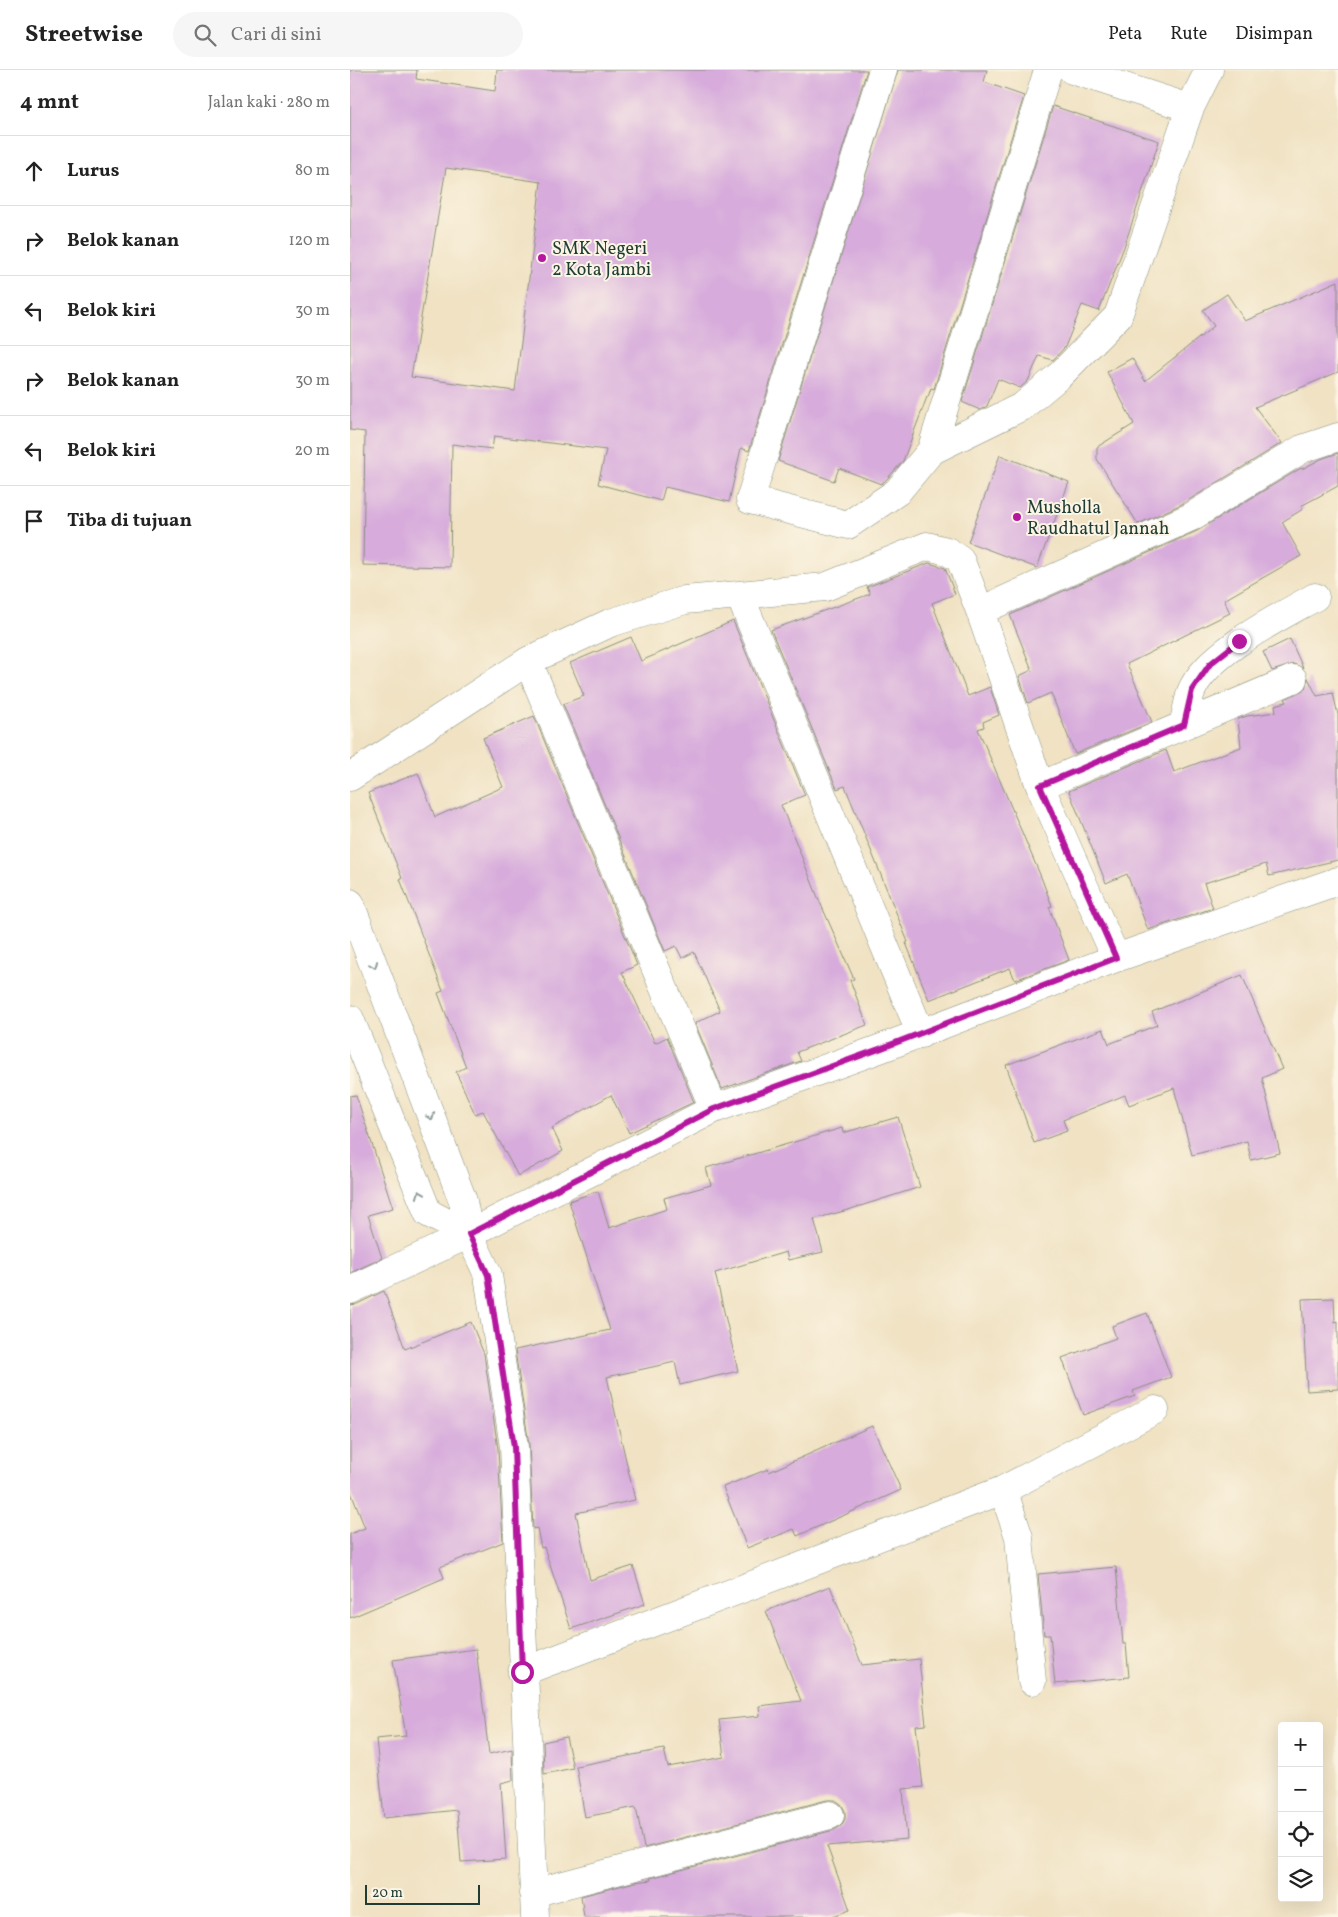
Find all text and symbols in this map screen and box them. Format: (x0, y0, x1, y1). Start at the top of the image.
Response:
search box (173, 12, 523, 57)
text: Streetwise (25, 18, 143, 52)
icon: search (191, 21, 219, 49)
text: Cari di sini (231, 22, 322, 48)
text: Peta (1108, 22, 1142, 47)
text: Rute (1170, 22, 1207, 47)
text: Disimpan (1235, 22, 1313, 47)
text: 4 mnt (20, 88, 79, 117)
text: Jalan kaki · 280 m (208, 92, 330, 114)
icon: ahead (20, 157, 48, 185)
text: Lurus (67, 158, 119, 184)
text: 80 m (295, 160, 330, 182)
icon: right (20, 227, 48, 255)
text: Belok kanan (67, 228, 179, 254)
text: 120 m (288, 230, 330, 252)
place label: SMK Negeri 2 Kota Jambi (552, 237, 651, 283)
marker: SMK Negeri 2 Kota Jambi (536, 252, 548, 264)
icon: left (20, 297, 48, 325)
text: Belok kiri (67, 298, 156, 324)
text: 30 m (295, 300, 330, 322)
icon: right (20, 367, 48, 395)
text: Belok kanan (67, 368, 179, 394)
text: 30 m (295, 370, 330, 392)
icon: left (20, 437, 48, 465)
text: Belok kiri (67, 438, 156, 464)
text: 20 m (295, 440, 330, 462)
place label: Musholla Raudhatul Jannah (1027, 496, 1170, 542)
icon: arrive (20, 507, 48, 535)
text: Tiba di tujuan (67, 508, 192, 534)
marker: Musholla Raudhatul Jannah (1011, 511, 1023, 523)
route end (1228, 630, 1251, 653)
one-way arrow (368, 961, 378, 969)
one-way arrow (425, 1113, 435, 1121)
one-way arrow (416, 1190, 426, 1199)
route start (511, 1661, 534, 1684)
map controls (1278, 1722, 1323, 1902)
button: + (1278, 1722, 1323, 1767)
button: − (1278, 1767, 1323, 1812)
button: locate (1278, 1812, 1323, 1857)
button: layers (1278, 1857, 1323, 1902)
scale bar (365, 1882, 480, 1905)
text: 20 m (372, 1884, 403, 1903)

